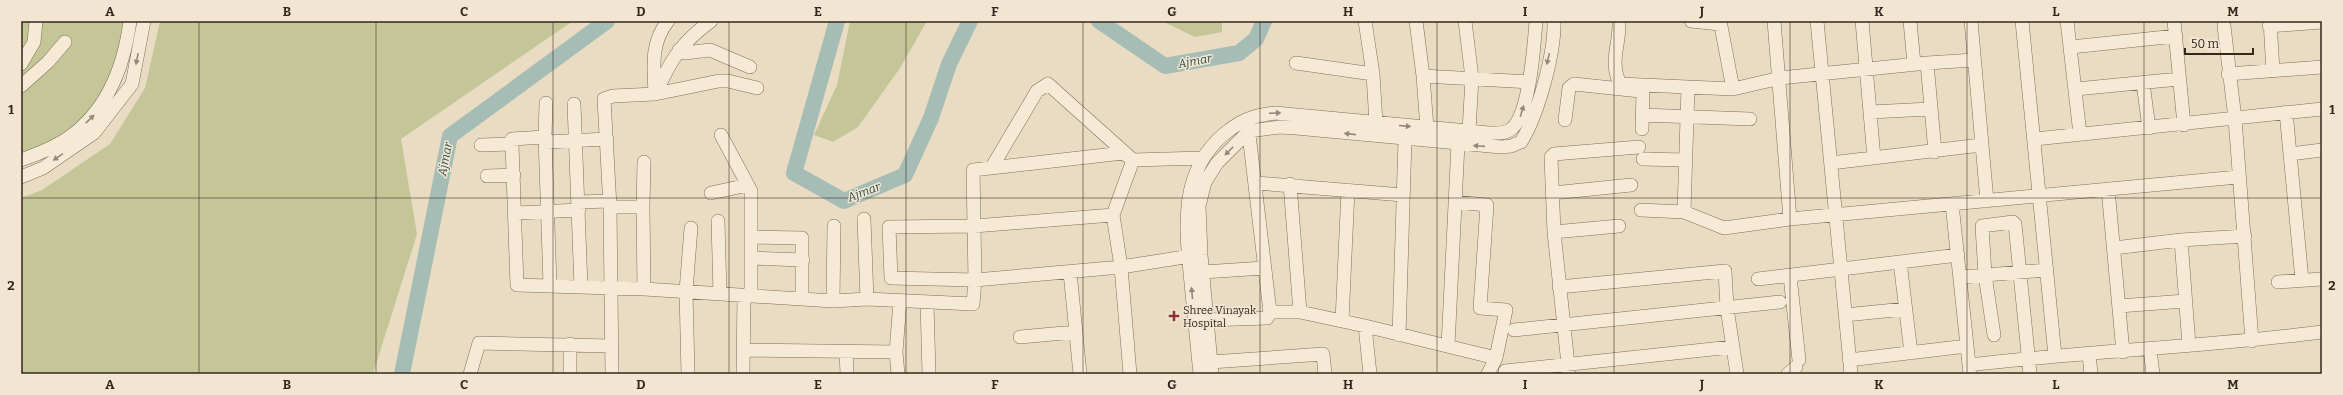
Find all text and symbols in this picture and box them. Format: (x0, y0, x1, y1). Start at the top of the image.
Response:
text: A (105, 4, 115, 19)
text: B (283, 4, 291, 19)
text: C (460, 4, 468, 19)
text: D (636, 4, 646, 19)
text: E (814, 4, 822, 19)
text: F (991, 4, 999, 19)
text: G (1167, 4, 1177, 19)
text: H (1343, 4, 1353, 19)
text: I (1523, 4, 1528, 19)
text: J (1699, 4, 1705, 19)
text: K (1874, 4, 1884, 19)
text: L (2052, 4, 2060, 19)
text: M (2227, 4, 2239, 19)
scale bar (2185, 30, 2253, 56)
text: 50 m (2191, 37, 2220, 51)
water label: Ajmar (1176, 51, 1214, 71)
one-way arrow (133, 53, 139, 65)
one-way arrow (1545, 53, 1551, 66)
text: 1 (8, 102, 14, 117)
text: 1 (2329, 102, 2335, 117)
one-way arrow (1519, 104, 1525, 116)
one-way arrow (1269, 110, 1282, 116)
one-way arrow (85, 114, 95, 124)
one-way arrow (1399, 122, 1411, 129)
one-way arrow (1344, 130, 1356, 137)
water label: Ajmar (435, 140, 455, 178)
one-way arrow (1473, 142, 1486, 149)
one-way arrow (1224, 146, 1234, 156)
one-way arrow (53, 153, 64, 161)
water label: Ajmar (845, 179, 883, 205)
text: 2 (7, 278, 15, 293)
text: 2 (2328, 278, 2336, 293)
one-way arrow (1189, 287, 1195, 299)
place label: Shree Vinayak Hospital (1183, 304, 1257, 330)
marker: Shree Vinayak Hospital (1168, 310, 1180, 322)
text: A (105, 377, 115, 392)
text: B (283, 377, 291, 392)
text: C (460, 377, 468, 392)
text: D (636, 377, 646, 392)
text: E (814, 377, 822, 392)
text: F (991, 377, 999, 392)
text: G (1167, 377, 1177, 392)
text: H (1343, 377, 1353, 392)
text: I (1523, 377, 1528, 392)
text: J (1699, 377, 1705, 392)
text: K (1874, 377, 1884, 392)
text: L (2052, 377, 2060, 392)
text: M (2227, 377, 2239, 392)

